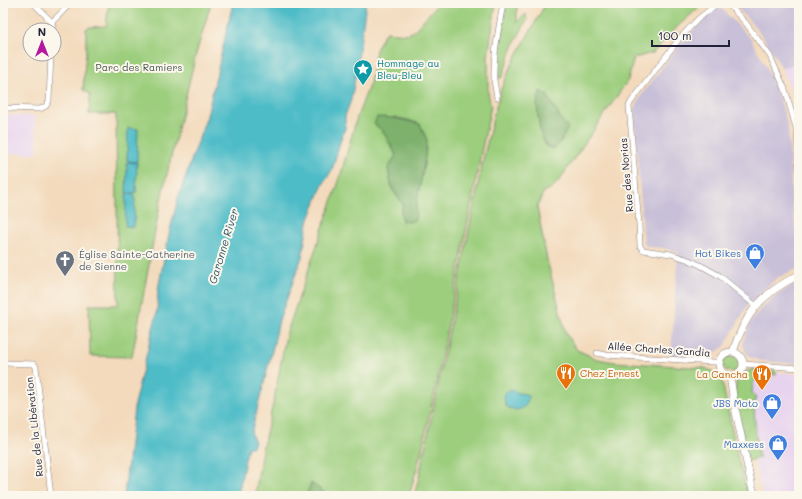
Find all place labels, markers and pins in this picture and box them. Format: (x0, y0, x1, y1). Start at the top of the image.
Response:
place label: Hommage au Bleu-Bleu (377, 56, 439, 82)
place icon: Hommage au Bleu-Bleu (352, 58, 374, 86)
shop icon: Hot Bikes (744, 242, 766, 270)
place label: Hot Bikes (695, 246, 741, 260)
place label: Église Sainte-Catherine de Sienne (79, 247, 195, 273)
church icon: Église Sainte-Catherine de Sienne (54, 249, 76, 277)
restaurant icon: Chez Ernest (555, 362, 577, 390)
restaurant icon: La Cancha (751, 363, 773, 391)
place label: Chez Ernest (580, 366, 639, 380)
place label: La Cancha (697, 367, 748, 381)
shop icon: JBS Moto (761, 392, 783, 420)
place label: JBS Moto (713, 396, 758, 410)
shop icon: Maxxess (767, 433, 789, 461)
place label: Maxxess (724, 437, 764, 451)

